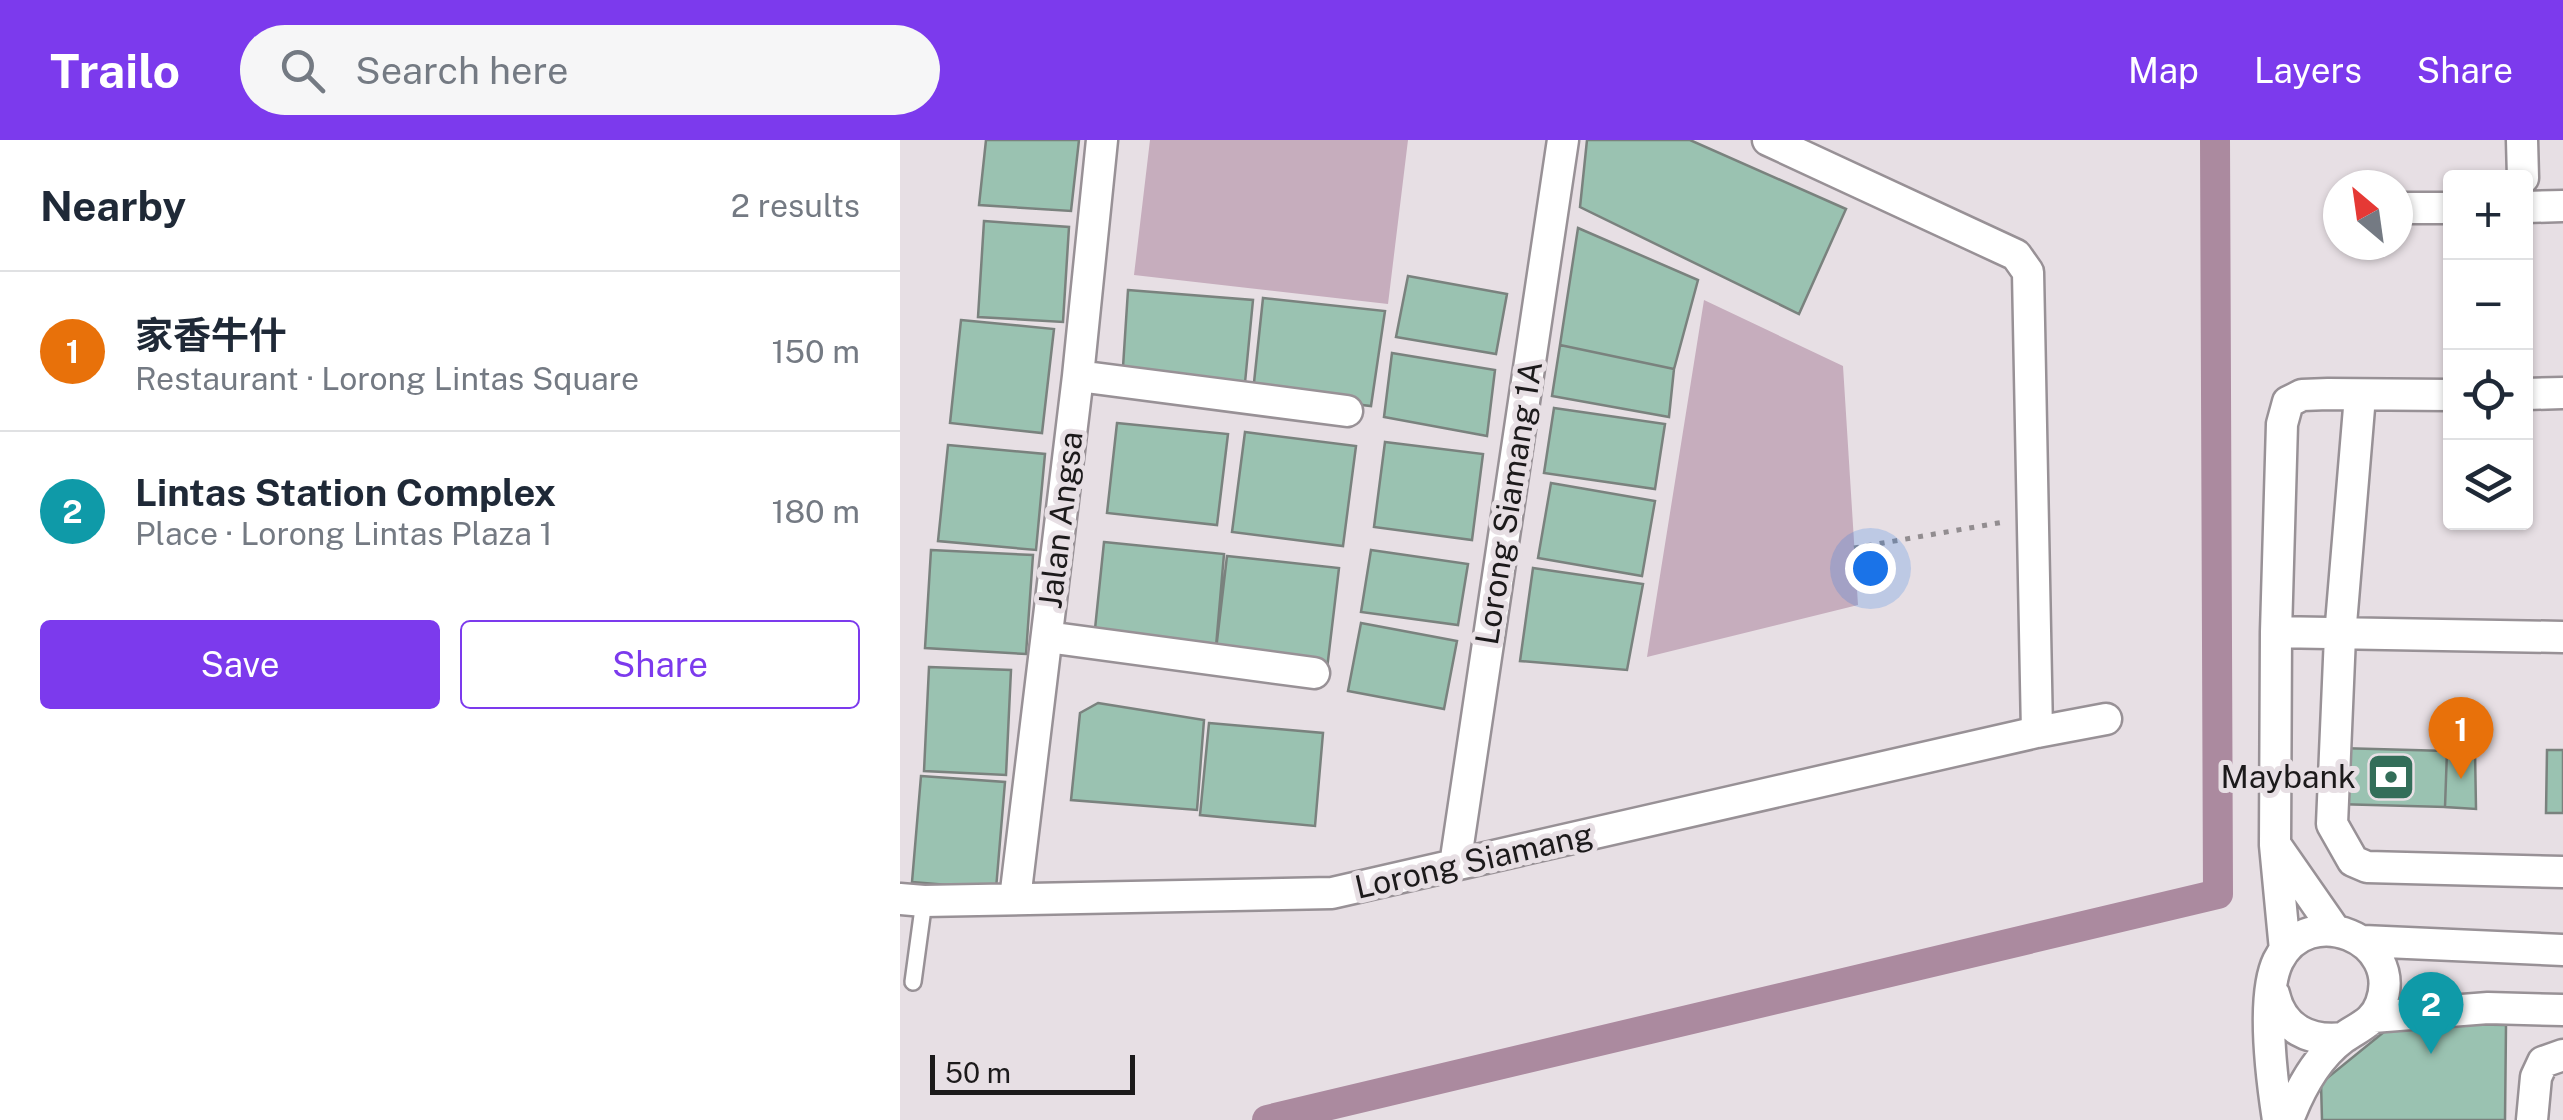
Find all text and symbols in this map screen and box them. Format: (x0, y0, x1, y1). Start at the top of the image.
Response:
search box (240, 25, 940, 115)
text: Trailo (50, 42, 180, 99)
icon: search (275, 43, 330, 98)
text: Search here (355, 48, 569, 93)
text: Map (2128, 50, 2199, 91)
text: Layers (2254, 50, 2362, 91)
text: Share (2417, 50, 2513, 91)
north arrow (2323, 170, 2413, 260)
map controls (2443, 170, 2533, 530)
button: + (2443, 170, 2533, 260)
text: Nearby (40, 181, 186, 230)
text: 2 results (731, 187, 860, 224)
button: − (2443, 260, 2533, 350)
text: 家香牛什 (135, 313, 287, 358)
text: 1 (66, 333, 79, 370)
text: 150 m (771, 333, 860, 370)
button: locate (2443, 350, 2533, 440)
street label: Lorong Siamang 1A (1468, 358, 1549, 647)
text: Restaurant · Lorong Lintas Square (135, 360, 639, 397)
street label: Jalan Angsa (1031, 429, 1090, 611)
button: layers (2443, 440, 2533, 530)
text: Lintas Station Complex (135, 470, 556, 515)
text: 2 (62, 493, 83, 530)
text: 180 m (771, 493, 860, 530)
text: Place · Lorong Lintas Plaza 1 (135, 515, 553, 552)
your location (1845, 543, 1896, 594)
button: Save (40, 620, 440, 709)
button: Share (460, 620, 860, 709)
pin: 1 (2428, 696, 2494, 779)
bank icon: Maybank (2365, 751, 2417, 803)
place label: Maybank (2220, 758, 2356, 795)
street label: Lorong Siamang (1351, 815, 1597, 906)
pin: 2 (2398, 972, 2464, 1054)
scale bar (930, 1050, 1135, 1094)
text: 50 m (945, 1056, 1011, 1089)

